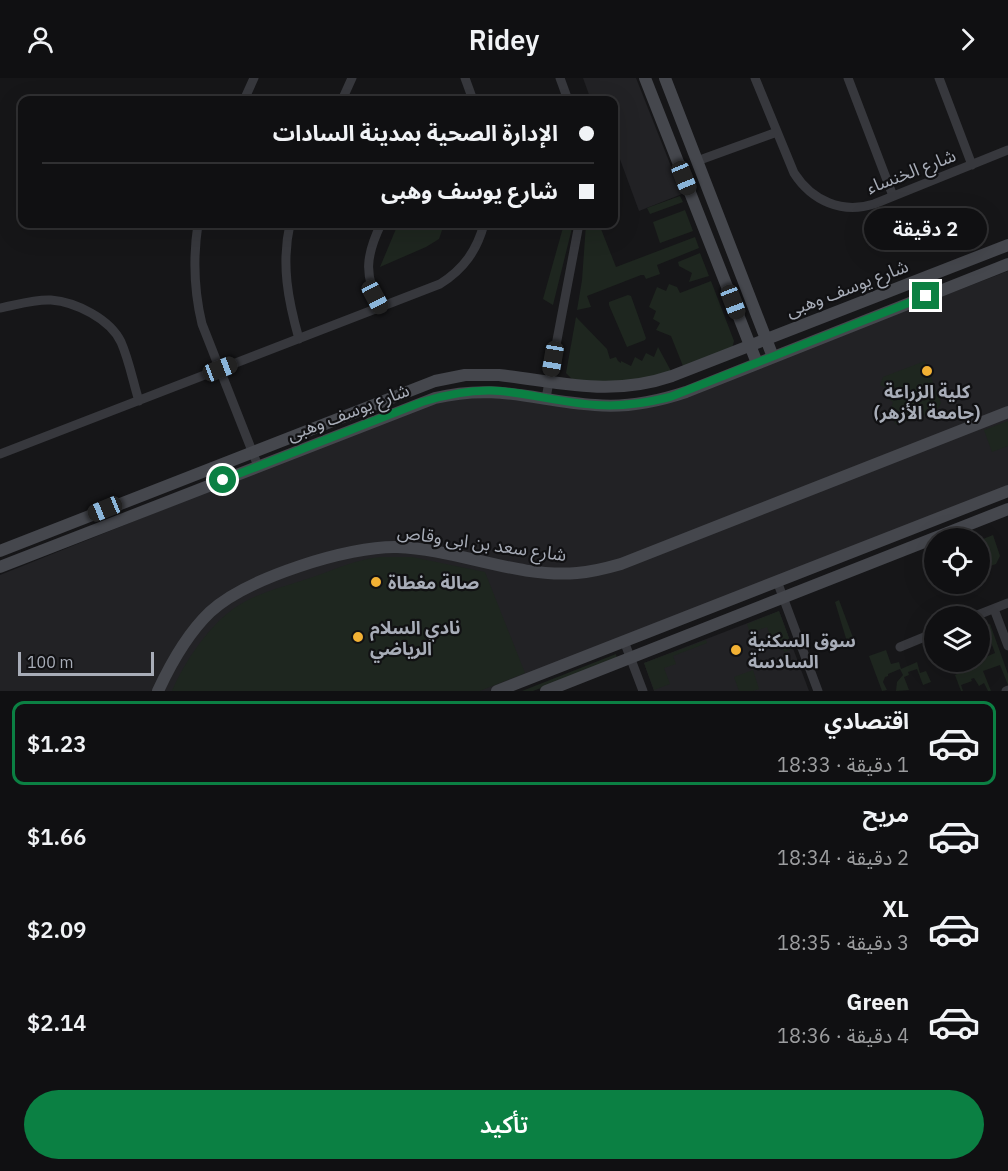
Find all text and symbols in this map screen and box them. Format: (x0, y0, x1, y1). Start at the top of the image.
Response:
text: Ridey (469, 22, 539, 57)
icon: person (24, 23, 57, 56)
icon: forward (951, 23, 984, 56)
text: الإدارة الصحية بمدينة السادات (273, 118, 558, 147)
street label: شارع الخنساء (863, 143, 960, 201)
car (669, 158, 699, 198)
text: شارع يوسف وهبى (381, 176, 558, 205)
callout: 2 دقيقة (864, 209, 988, 251)
text: 2 دقيقة (893, 215, 958, 242)
street label: شارع يوسف وهبى (783, 254, 912, 325)
car (359, 277, 391, 317)
car (718, 282, 748, 322)
route end (912, 282, 939, 309)
car (541, 340, 565, 378)
car (200, 354, 240, 384)
marker: كلية الزراعة (جامعة الأزهر) (920, 364, 934, 378)
street label: شارع يوسف وهبى (284, 378, 413, 449)
place label: كلية الزراعة (جامعة الأزهر) (874, 380, 980, 424)
route start (209, 466, 236, 493)
car (85, 494, 125, 524)
street label: شارع سعد بن ابى وقاص (396, 520, 568, 569)
map controls (924, 528, 990, 672)
button: locate (924, 528, 990, 594)
place label: صالة مغطاة (388, 571, 479, 594)
marker: صالة مغطاة (369, 575, 383, 589)
button: layers (924, 606, 990, 672)
place label: نادي السلام الرياضي (370, 616, 461, 663)
place label: سوق السكنية السادسة (748, 629, 856, 673)
marker: نادي السلام الرياضي (351, 630, 365, 644)
marker: سوق السكنية السادسة (729, 643, 743, 657)
scale bar (18, 649, 154, 676)
text: 100 m (27, 652, 74, 672)
text: اقتصادي (824, 706, 909, 735)
icon: car (927, 716, 981, 770)
text: $1.23 (27, 729, 86, 758)
text: 1 دقيقة · 18:33 (777, 751, 909, 778)
text: مريح (863, 799, 909, 828)
icon: car (927, 809, 981, 863)
text: $1.66 (27, 822, 86, 851)
text: 2 دقيقة · 18:34 (777, 844, 909, 871)
text: XL (883, 894, 909, 923)
icon: car (927, 902, 981, 956)
text: $2.09 (27, 915, 86, 944)
text: 3 دقيقة · 18:35 (777, 929, 909, 956)
text: Green (847, 987, 909, 1016)
icon: car (927, 995, 981, 1049)
text: $2.14 (27, 1008, 86, 1037)
text: 4 دقيقة · 18:36 (777, 1022, 909, 1049)
button: تأكيد (24, 1090, 984, 1159)

